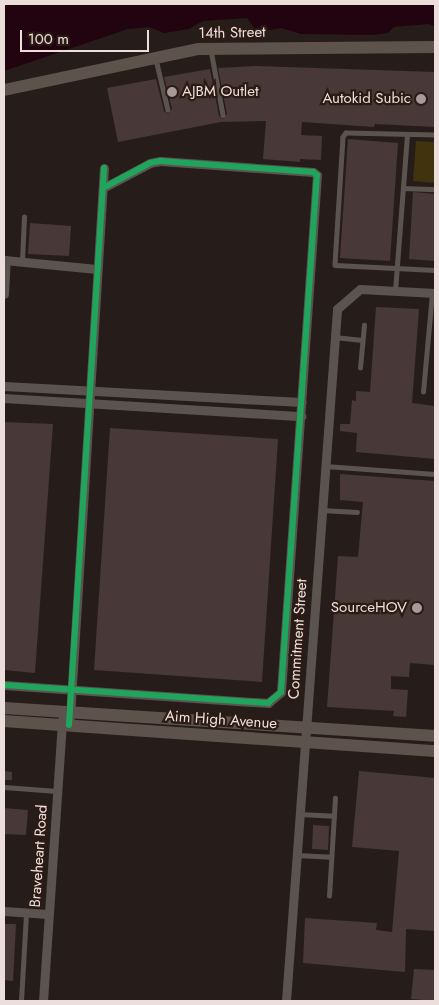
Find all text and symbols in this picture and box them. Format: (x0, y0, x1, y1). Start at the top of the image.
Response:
scale bar (22, 20, 151, 52)
street label: 14th Street (198, 23, 266, 43)
text: 100 m (28, 28, 69, 50)
place label: AJBM Outlet (182, 83, 259, 101)
marker: AJBM Outlet (166, 86, 178, 98)
place label: Autokid Subic (322, 90, 411, 108)
marker: Autokid Subic (415, 93, 427, 105)
street label: Commitment Street (285, 578, 311, 700)
place label: SourceHOV (331, 599, 407, 617)
marker: SourceHOV (411, 602, 423, 614)
street label: Aim High Avenue (164, 707, 278, 733)
street label: Braveheart Road (26, 804, 52, 908)

